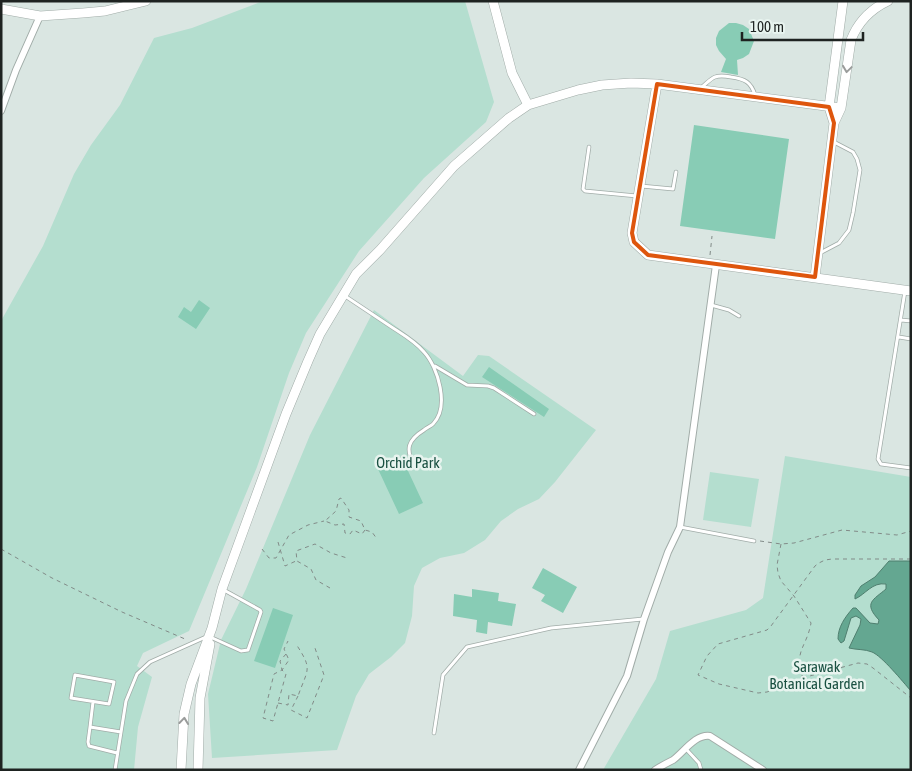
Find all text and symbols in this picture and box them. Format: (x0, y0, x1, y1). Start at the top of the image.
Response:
scale bar (742, 10, 863, 42)
text: 100 m (750, 18, 784, 35)
one-way arrow (842, 65, 853, 73)
park label: Orchid Park (376, 454, 440, 471)
park label: Sarawak Botanical Garden (769, 658, 865, 692)
one-way arrow (178, 717, 189, 725)

